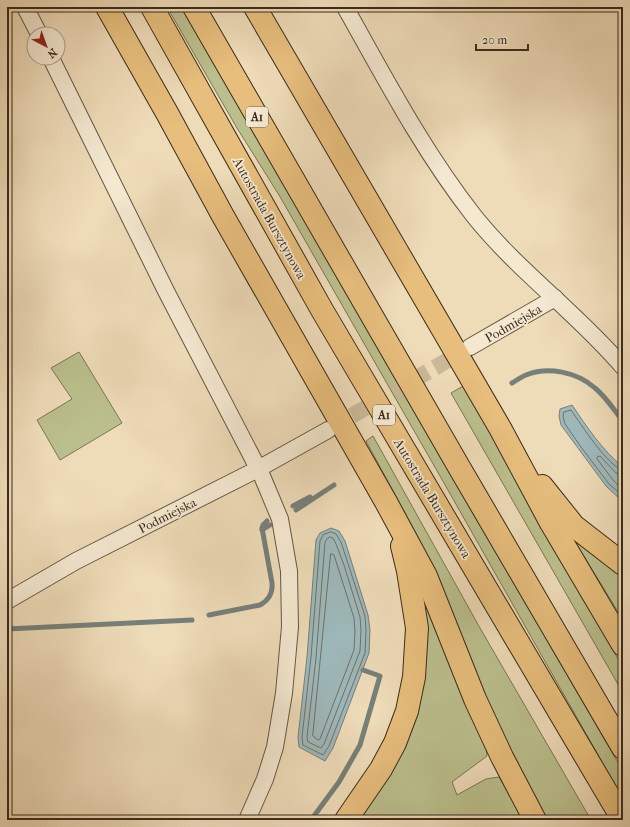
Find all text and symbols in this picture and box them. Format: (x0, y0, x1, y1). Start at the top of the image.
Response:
north arrow (26, 26, 66, 66)
scale bar (476, 26, 528, 52)
text: 20 m (482, 33, 507, 47)
text: N (44, 46, 60, 61)
road number: A1 (246, 107, 268, 127)
street label: Autostrada Bursztynowa (229, 154, 310, 282)
street label: Podmiejska (482, 301, 545, 346)
road number: A1 (373, 405, 395, 425)
street label: Autostrada Bursztynowa (390, 435, 475, 561)
street label: Podmiejska (136, 494, 200, 536)

